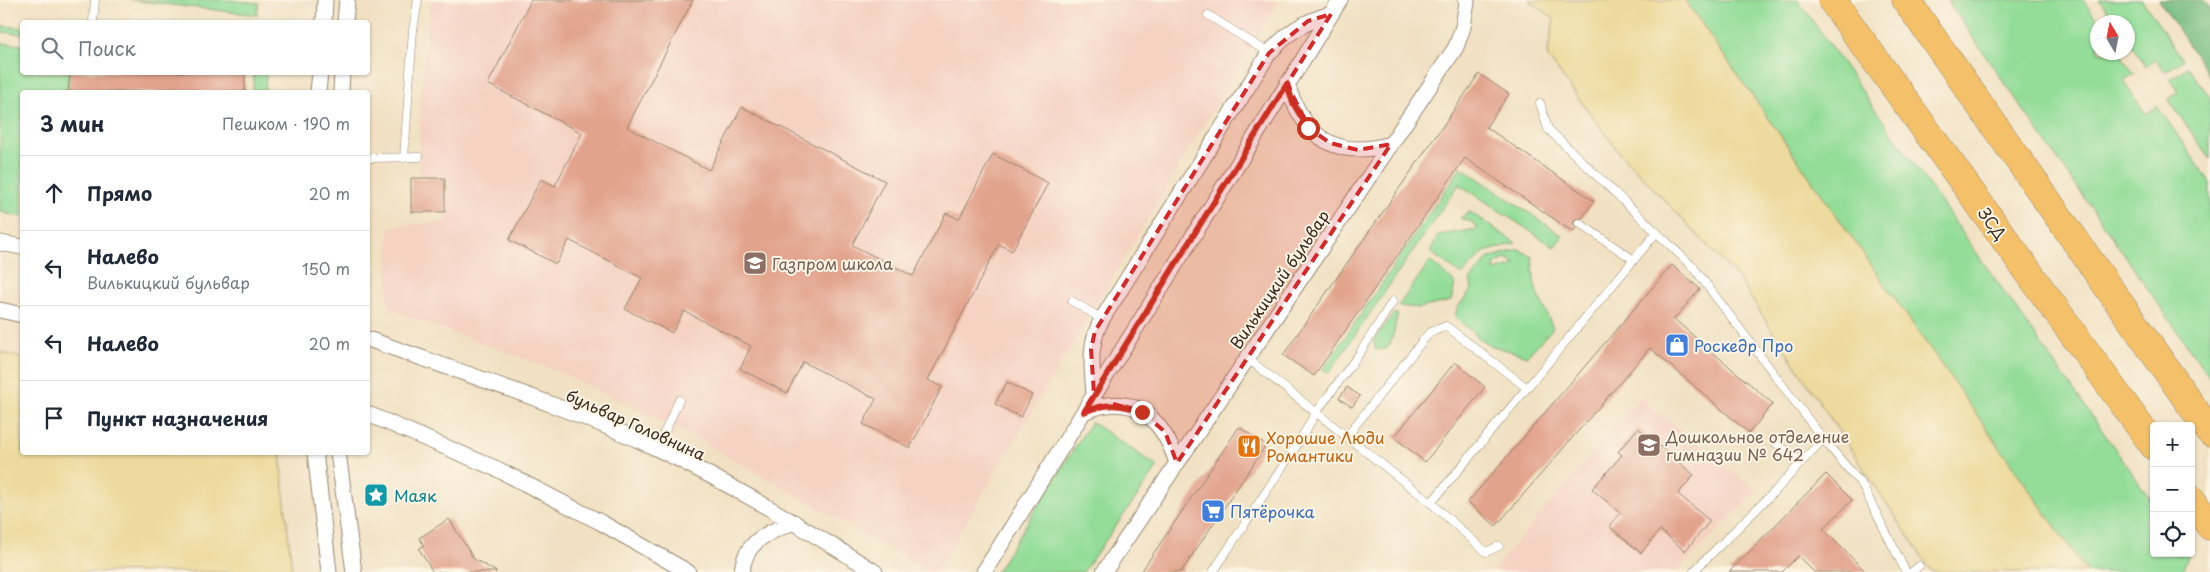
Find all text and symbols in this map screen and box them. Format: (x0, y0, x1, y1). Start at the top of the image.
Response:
north arrow (2090, 15, 2135, 60)
search box (20, 20, 370, 75)
icon: search (38, 34, 66, 62)
text: Поиск (78, 34, 136, 62)
text: 3 мин (40, 107, 104, 139)
text: Пешком · 190 m (222, 111, 350, 135)
route start (1297, 117, 1320, 140)
icon: ahead (40, 179, 68, 207)
text: Прямо (87, 179, 152, 207)
text: 20 m (309, 181, 350, 205)
street label: ЗСД (1973, 202, 2013, 244)
street label: Вилькицкий бульвар (1224, 205, 1335, 353)
text: Налево (87, 242, 159, 270)
school or university icon: Газпром школа (742, 250, 768, 276)
place label: Газпром школа (772, 251, 893, 275)
icon: left (40, 254, 68, 282)
text: 150 m (302, 256, 350, 280)
text: Вилькицкий бульвар (87, 270, 250, 294)
icon: left (40, 329, 68, 357)
text: Налево (87, 329, 159, 357)
text: 20 m (309, 331, 350, 355)
shop icon: Роскедр Про (1664, 332, 1690, 358)
place label: Роскедр Про (1694, 333, 1793, 357)
street label: бульвар Головнина (562, 382, 710, 466)
route end (1131, 401, 1154, 424)
icon: arrive (40, 404, 68, 432)
text: Пункт назначения (87, 404, 268, 432)
map controls (2150, 422, 2195, 557)
button: + (2150, 422, 2195, 467)
place label: Дошкольное отделение гимназии № 642 (1665, 424, 1849, 466)
place label: Хорошие Люди Романтики (1266, 425, 1384, 467)
school or university icon: Дошкольное отделение гимназии № 642 (1636, 432, 1662, 458)
restaurant icon: Хорошие Люди Романтики (1236, 433, 1262, 459)
button: − (2150, 467, 2195, 512)
place icon: Маяк (363, 482, 389, 508)
place label: Маяк (394, 483, 437, 507)
supermarket icon: Пятёрочка (1200, 498, 1226, 524)
place label: Пятёрочка (1230, 499, 1315, 523)
button: locate (2150, 512, 2195, 557)

